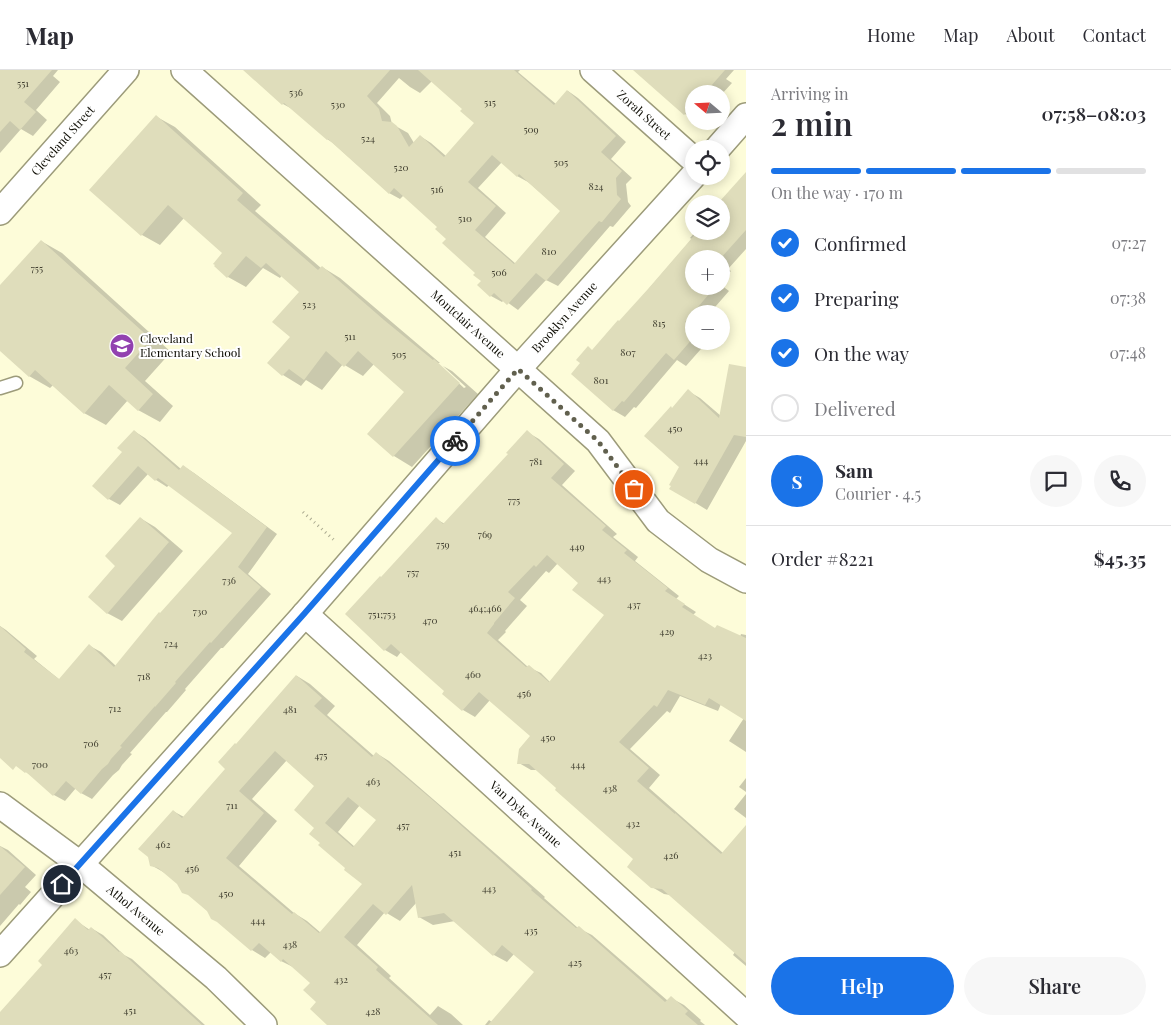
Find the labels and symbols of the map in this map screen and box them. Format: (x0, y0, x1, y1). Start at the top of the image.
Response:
house number: 551 (17, 76, 29, 90)
house number: 536 (289, 85, 303, 99)
north arrow (685, 85, 730, 130)
street label: Zorah Street (614, 86, 675, 143)
house number: 515 (484, 95, 496, 109)
house number: 530 (331, 97, 345, 111)
street label: Cleveland Street (27, 101, 98, 179)
house number: 509 (523, 122, 539, 136)
house number: 524 (361, 131, 375, 145)
house number: 505 (554, 155, 568, 169)
house number: 520 (394, 160, 408, 174)
house number: 824 (589, 179, 604, 193)
house number: 516 (430, 182, 444, 196)
house number: 510 (458, 211, 472, 225)
house number: 810 (542, 244, 556, 258)
house number: 755 (31, 261, 43, 275)
house number: 506 (491, 265, 507, 279)
street label: Brooklyn Avenue (528, 278, 600, 356)
street label: Montclair Avenue (428, 286, 509, 361)
house number: 523 (302, 297, 316, 311)
house number: 815 (653, 316, 665, 330)
house number: 511 (344, 329, 356, 343)
place label: Cleveland Elementary School (140, 330, 241, 360)
school or university icon: Cleveland Elementary School (109, 333, 135, 359)
house number: 807 (620, 345, 636, 359)
house number: 505 (392, 347, 406, 361)
house number: 801 (594, 373, 609, 387)
courier (430, 416, 480, 466)
house number: 450 (667, 421, 683, 435)
house number: 444 (694, 453, 708, 467)
house number: 781 (530, 454, 543, 468)
pin (613, 468, 655, 510)
house number: 775 (508, 493, 520, 507)
house number: 769 (478, 527, 492, 541)
house number: 759 (436, 537, 450, 551)
house number: 449 (570, 539, 584, 553)
house number: 757 (407, 565, 419, 579)
house number: 443 (597, 571, 612, 585)
house number: 736 (222, 573, 236, 587)
house number: 437 (627, 597, 641, 611)
house number: 464;466 (468, 601, 502, 615)
house number: 730 (193, 604, 207, 618)
house number: 751;753 (368, 607, 396, 621)
house number: 470 (423, 613, 437, 627)
house number: 429 (660, 624, 674, 638)
house number: 724 (164, 636, 178, 650)
house number: 423 (698, 648, 713, 662)
house number: 460 (465, 667, 481, 681)
house number: 718 (138, 669, 150, 683)
house number: 456 (517, 686, 531, 700)
house number: 712 (109, 701, 121, 715)
house number: 481 (283, 702, 297, 716)
house number: 450 (540, 730, 556, 744)
house number: 706 (83, 736, 99, 750)
house number: 475 (314, 748, 328, 762)
house number: 700 (32, 757, 48, 771)
house number: 444 (571, 757, 585, 771)
house number: 463 (366, 774, 381, 788)
street label: Van Dyke Avenue (486, 776, 566, 851)
house number: 438 (603, 781, 617, 795)
house number: 711 (226, 798, 238, 812)
house number: 432 (626, 816, 640, 830)
house number: 457 (396, 818, 410, 832)
house number: 462 (156, 837, 171, 851)
house number: 451 (449, 845, 462, 859)
house number: 426 (664, 848, 678, 862)
house number: 456 (185, 861, 199, 875)
pin (41, 863, 83, 905)
street label: Athol Avenue (103, 880, 169, 939)
house number: 443 (482, 881, 497, 895)
house number: 450 (218, 886, 234, 900)
house number: 444 (251, 913, 265, 927)
house number: 435 (524, 923, 538, 937)
house number: 438 (283, 937, 297, 951)
house number: 463 (64, 943, 79, 957)
house number: 425 (568, 955, 582, 969)
house number: 457 (98, 967, 112, 981)
house number: 432 (334, 972, 348, 986)
house number: 451 (124, 1003, 137, 1017)
house number: 428 (366, 1004, 380, 1018)

